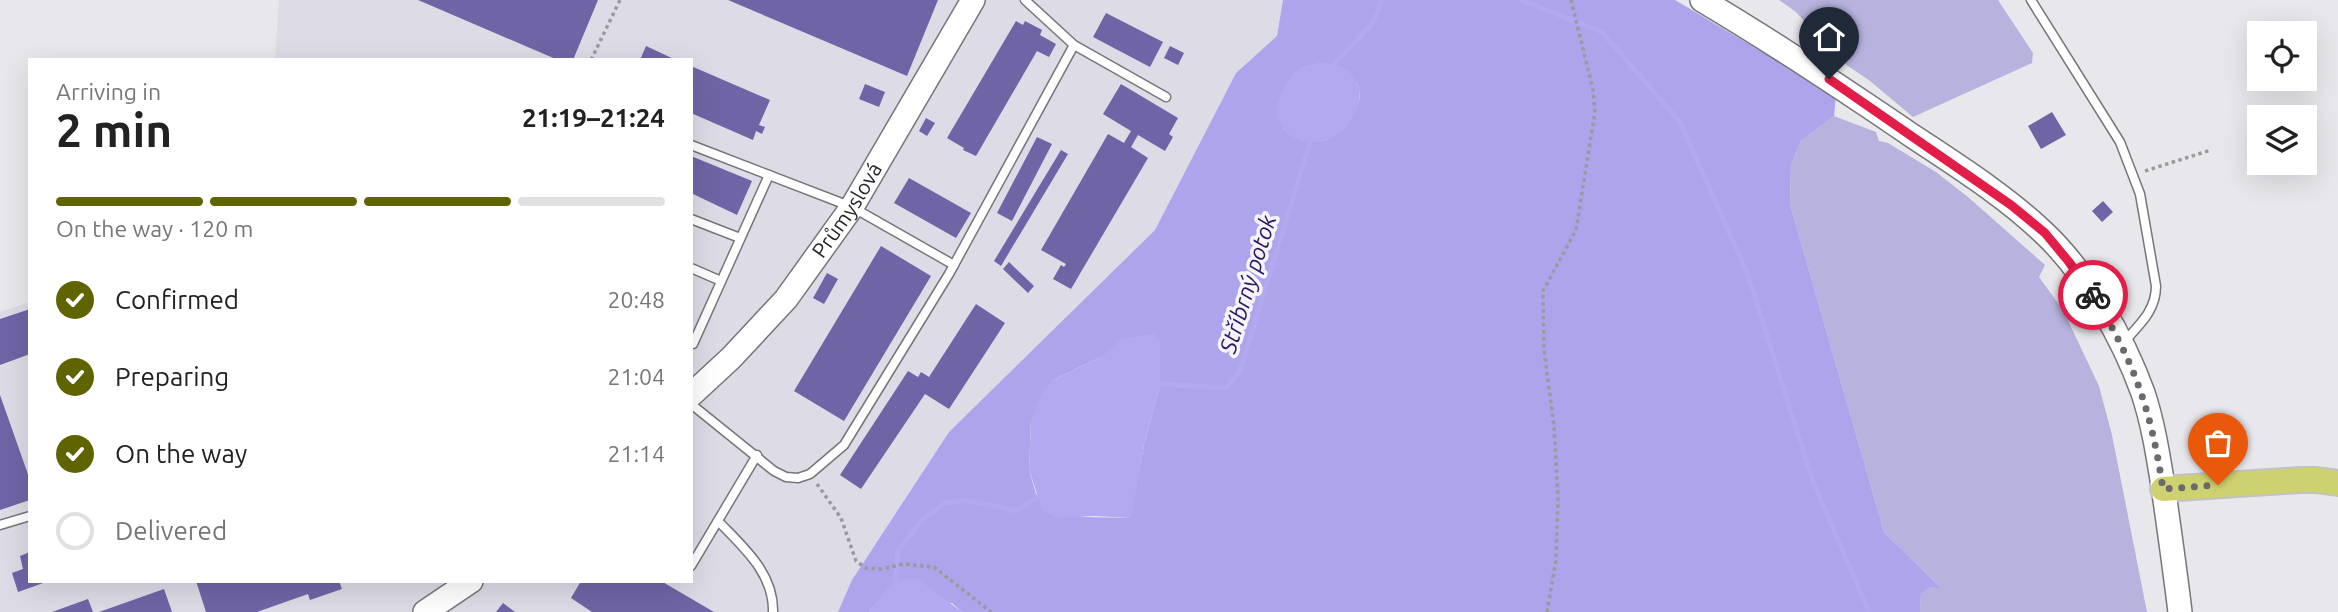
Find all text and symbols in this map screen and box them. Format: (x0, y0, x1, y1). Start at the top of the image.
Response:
pin (1799, 7, 1859, 79)
icon: home (1810, 18, 1848, 56)
map controls (2247, 21, 2317, 175)
button: locate (2247, 21, 2317, 91)
text: Arriving in (56, 79, 161, 104)
text: 21:19–21:24 (522, 103, 665, 132)
text: 2 min (56, 104, 172, 156)
button: layers (2247, 105, 2317, 175)
street label: Průmyslová (807, 158, 886, 262)
water label: Stříbrný potok (1214, 212, 1280, 357)
text: On the way · 120 m (56, 216, 253, 241)
courier (2058, 260, 2128, 330)
icon: bike (2074, 276, 2112, 314)
icon: check (56, 281, 94, 319)
text: Confirmed (115, 285, 239, 314)
text: 20:48 (607, 287, 665, 312)
icon: check (56, 358, 94, 396)
text: Preparing (115, 362, 229, 391)
text: 21:04 (607, 364, 665, 389)
pin (2188, 413, 2248, 485)
icon: bag (2199, 424, 2237, 462)
icon: check (56, 435, 94, 473)
text: On the way (115, 439, 247, 468)
text: 21:14 (607, 441, 665, 466)
text: Delivered (115, 516, 227, 545)

